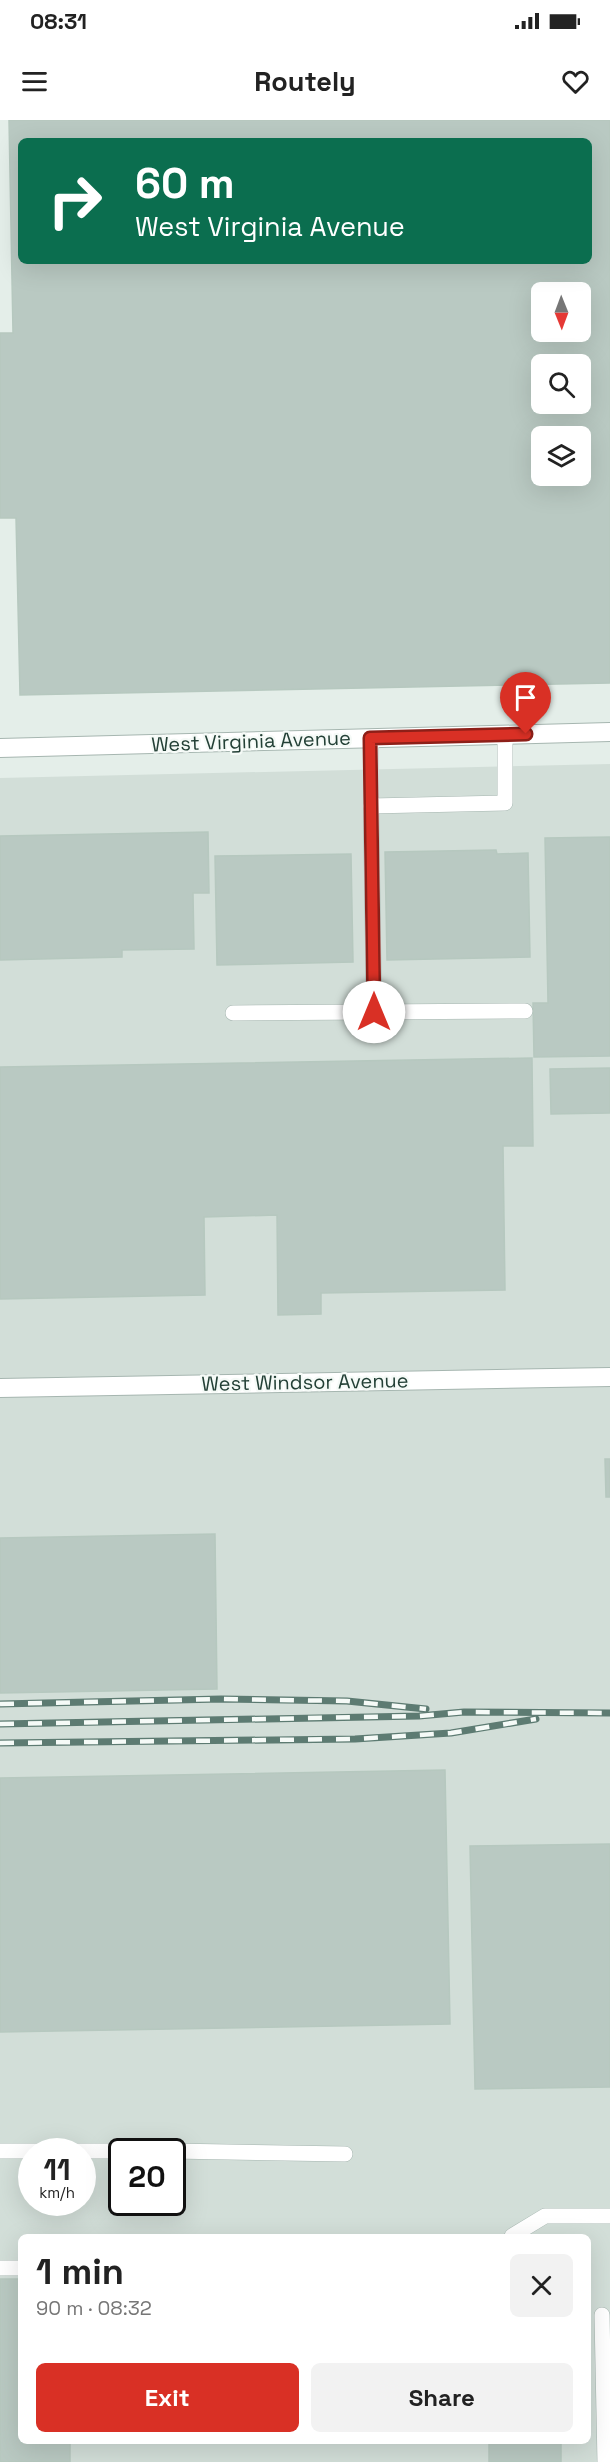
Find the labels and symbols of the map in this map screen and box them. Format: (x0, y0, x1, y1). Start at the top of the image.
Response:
north arrow (531, 282, 591, 342)
pin (500, 672, 551, 734)
street label: West Virginia Avenue (151, 725, 351, 757)
position arrow (342, 980, 406, 1044)
street label: West Windsor Avenue (201, 1367, 409, 1397)
speed limit sign: 20 (108, 2138, 186, 2216)

